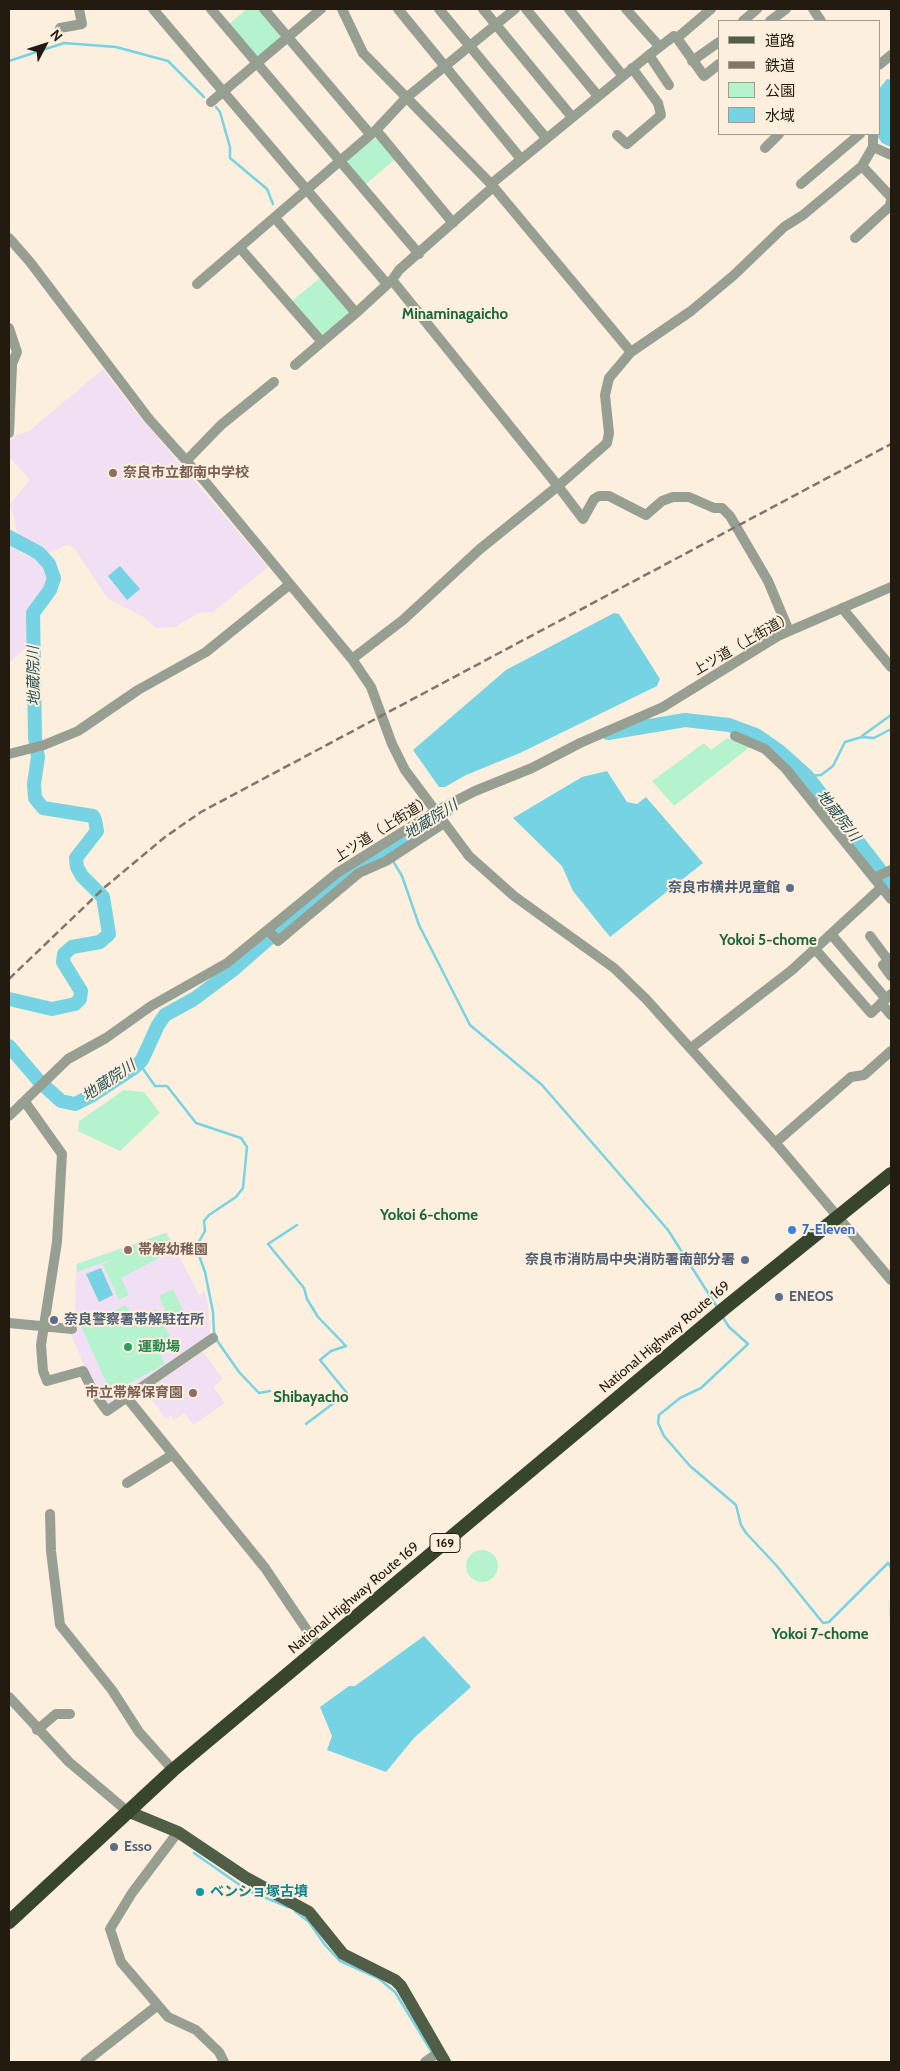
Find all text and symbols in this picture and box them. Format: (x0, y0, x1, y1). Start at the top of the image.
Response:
north arrow (20, 20, 70, 70)
legend (718, 20, 880, 135)
text: N (46, 26, 67, 45)
text: 道路 (765, 32, 795, 50)
text: 鉄道 (765, 57, 795, 75)
text: 公園 (765, 82, 795, 100)
text: 水域 (765, 107, 795, 125)
district label: Minaminagaicho (402, 306, 508, 324)
place label: 奈良市立都南中学校 (123, 465, 249, 481)
marker: 奈良市立都南中学校 (107, 467, 119, 479)
street label: 上ツ道（上街道） (690, 609, 796, 679)
water label: 地蔵院川 (24, 646, 44, 706)
water label: 地蔵院川 (812, 787, 864, 845)
street label: 上ツ道（上街道） (331, 792, 435, 866)
water label: 地蔵院川 (401, 796, 461, 844)
place label: 奈良市横井児童館 (668, 880, 780, 896)
marker: 奈良市横井児童館 (784, 882, 796, 894)
district label: Yokoi 5-chome (719, 932, 817, 950)
water label: 地蔵院川 (79, 1057, 139, 1105)
district label: Yokoi 6-chome (380, 1207, 478, 1225)
place label: 7-Eleven (802, 1222, 855, 1238)
marker: 7-Eleven (786, 1224, 798, 1236)
place label: 帯解幼稚園 (138, 1242, 208, 1258)
marker: 帯解幼稚園 (122, 1244, 134, 1256)
place label: 奈良市消防局中央消防署南部分署 (525, 1252, 735, 1268)
marker: 奈良市消防局中央消防署南部分署 (739, 1254, 751, 1266)
street label: National Highway Route 169 (596, 1277, 734, 1397)
place label: ENEOS (789, 1289, 833, 1305)
marker: ENEOS (773, 1291, 785, 1303)
place label: 奈良警察署帯解駐在所 (64, 1312, 204, 1328)
marker: 奈良警察署帯解駐在所 (48, 1314, 60, 1326)
place label: 運動場 (138, 1339, 180, 1355)
marker: 運動場 (122, 1341, 134, 1353)
place label: 市立帯解保育園 (85, 1385, 183, 1401)
marker: 市立帯解保育園 (187, 1387, 199, 1399)
district label: Shibayacho (273, 1389, 349, 1407)
road number: 169 (430, 1534, 460, 1552)
street label: National Highway Route 169 (285, 1538, 423, 1658)
district label: Yokoi 7-chome (772, 1626, 868, 1644)
place label: Esso (124, 1839, 152, 1855)
marker: Esso (108, 1841, 120, 1853)
place label: ベンショ塚古墳 (210, 1884, 308, 1900)
marker: ベンショ塚古墳 (194, 1886, 206, 1898)

